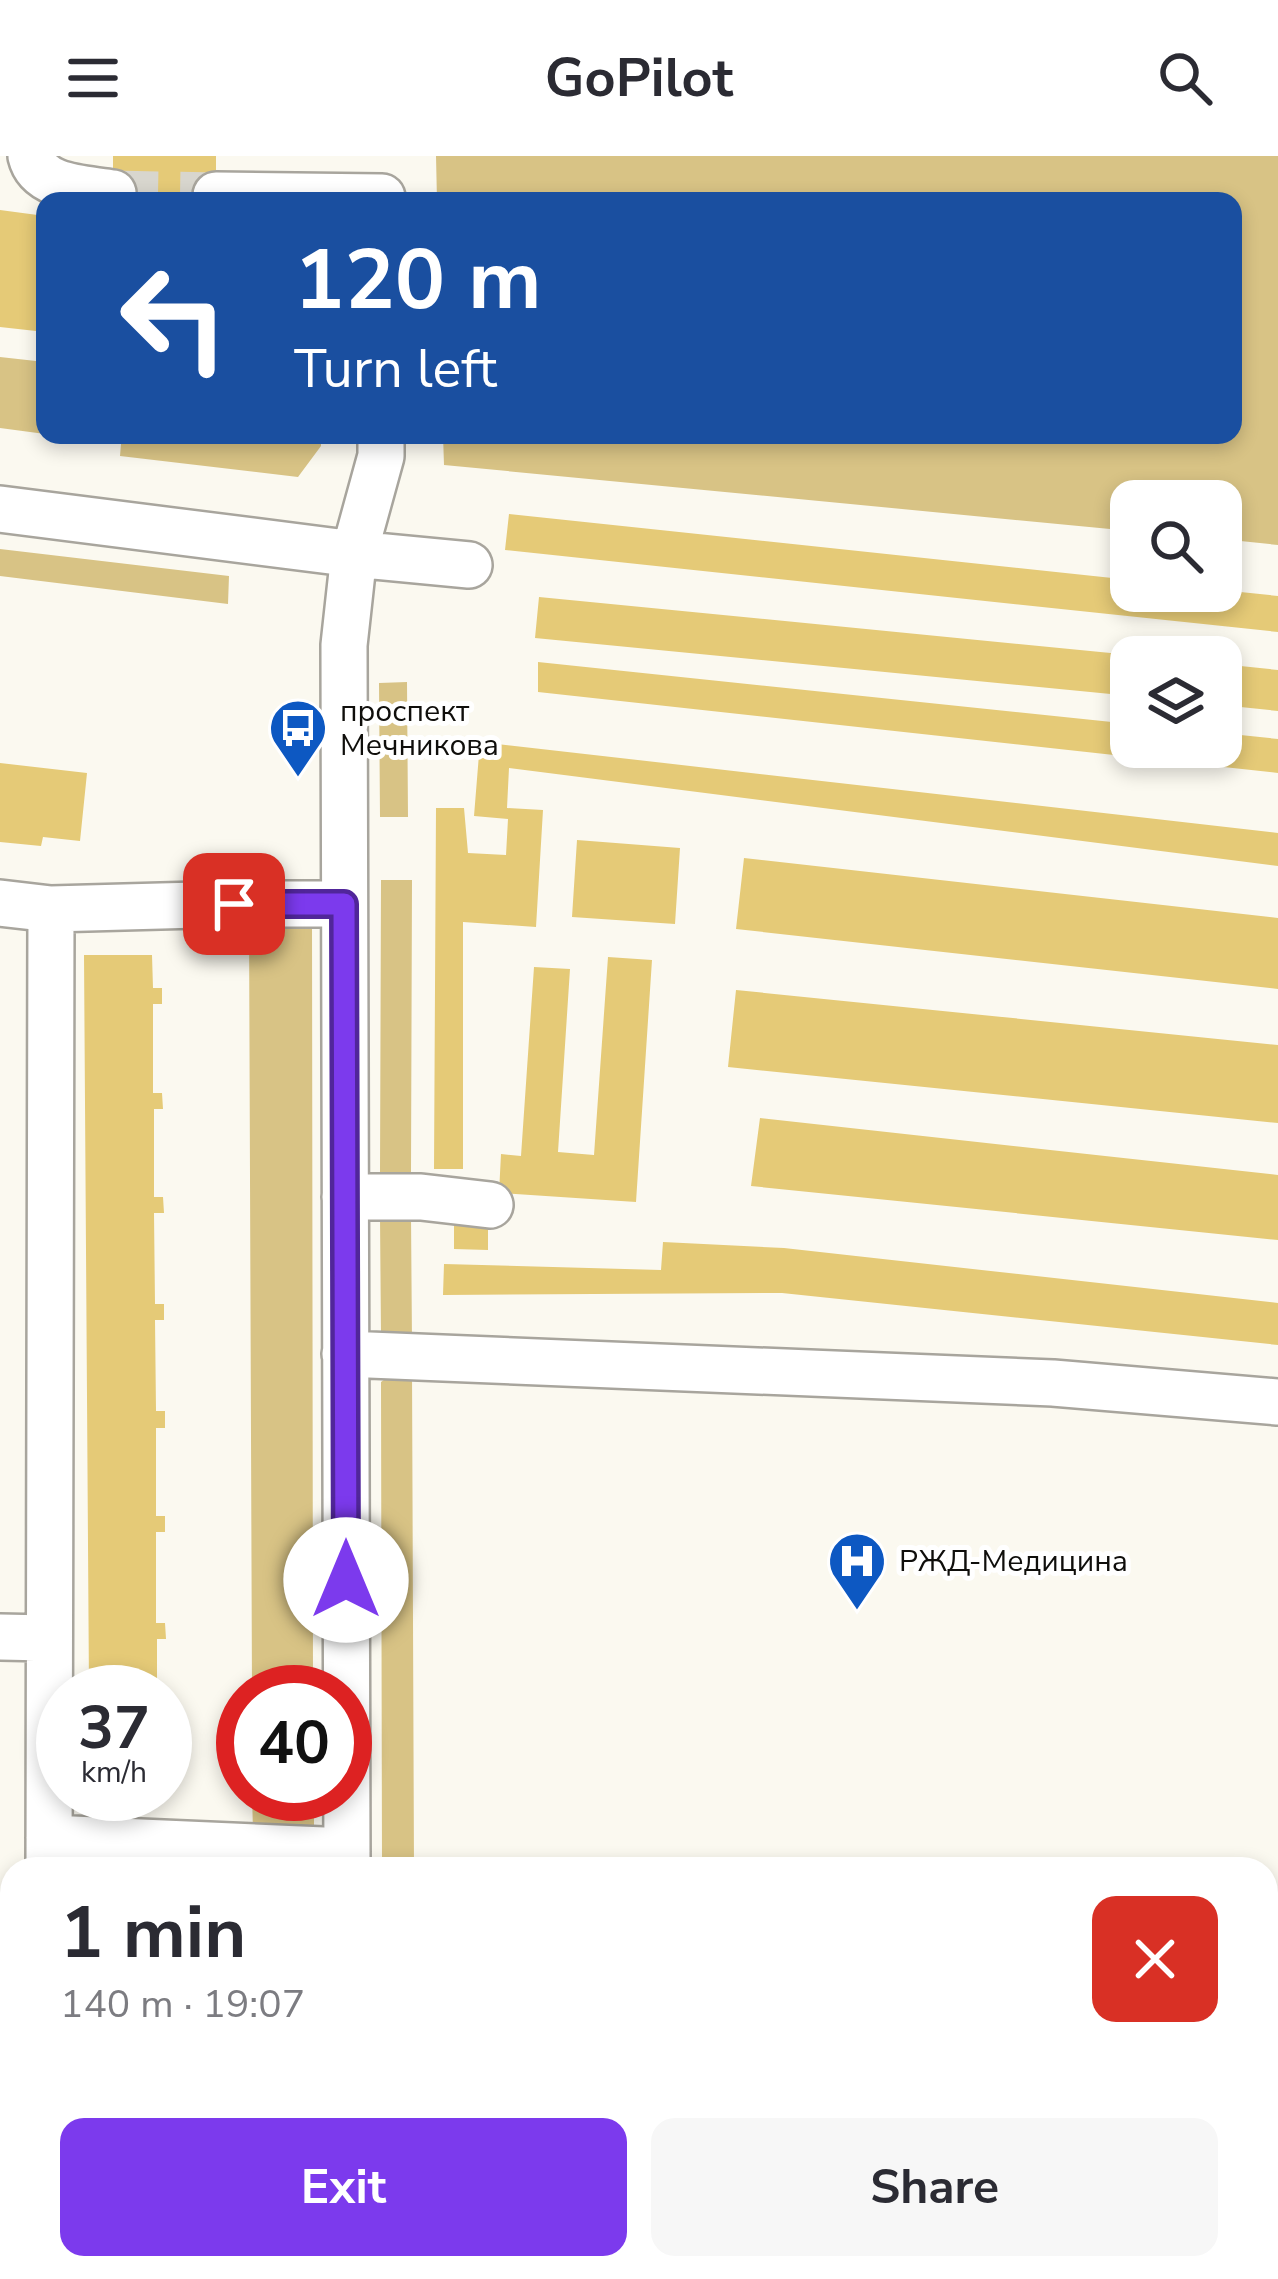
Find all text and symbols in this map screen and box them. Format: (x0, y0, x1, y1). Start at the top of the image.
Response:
text: GoPilot (545, 41, 733, 115)
icon: menu (60, 45, 126, 111)
icon: search (1152, 45, 1218, 111)
text: 120 m (294, 223, 542, 338)
icon: left (96, 240, 252, 396)
text: Turn left (294, 332, 497, 406)
map controls (1110, 480, 1242, 768)
button: search (1110, 480, 1242, 612)
button: layers (1110, 636, 1242, 768)
place label: проспект Мечникова (340, 691, 499, 766)
bus stop icon: проспект Мечникова (267, 697, 329, 779)
pin (183, 853, 285, 955)
icon: arrive (201, 871, 267, 937)
position arrow (283, 1517, 409, 1643)
hospital icon: РЖД-Медицина (826, 1530, 888, 1612)
place label: РЖД-Медицина (899, 1541, 1128, 1582)
speed limit sign: 40 (216, 1665, 372, 1821)
text: 37 (78, 1687, 150, 1769)
text: km/h (81, 1752, 147, 1793)
text: 1 min (60, 1884, 246, 1982)
button: close (1092, 1896, 1218, 2022)
text: 140 m · 19:07 (60, 1978, 305, 2031)
button: Exit (60, 2118, 627, 2256)
button: Share (651, 2118, 1218, 2256)

